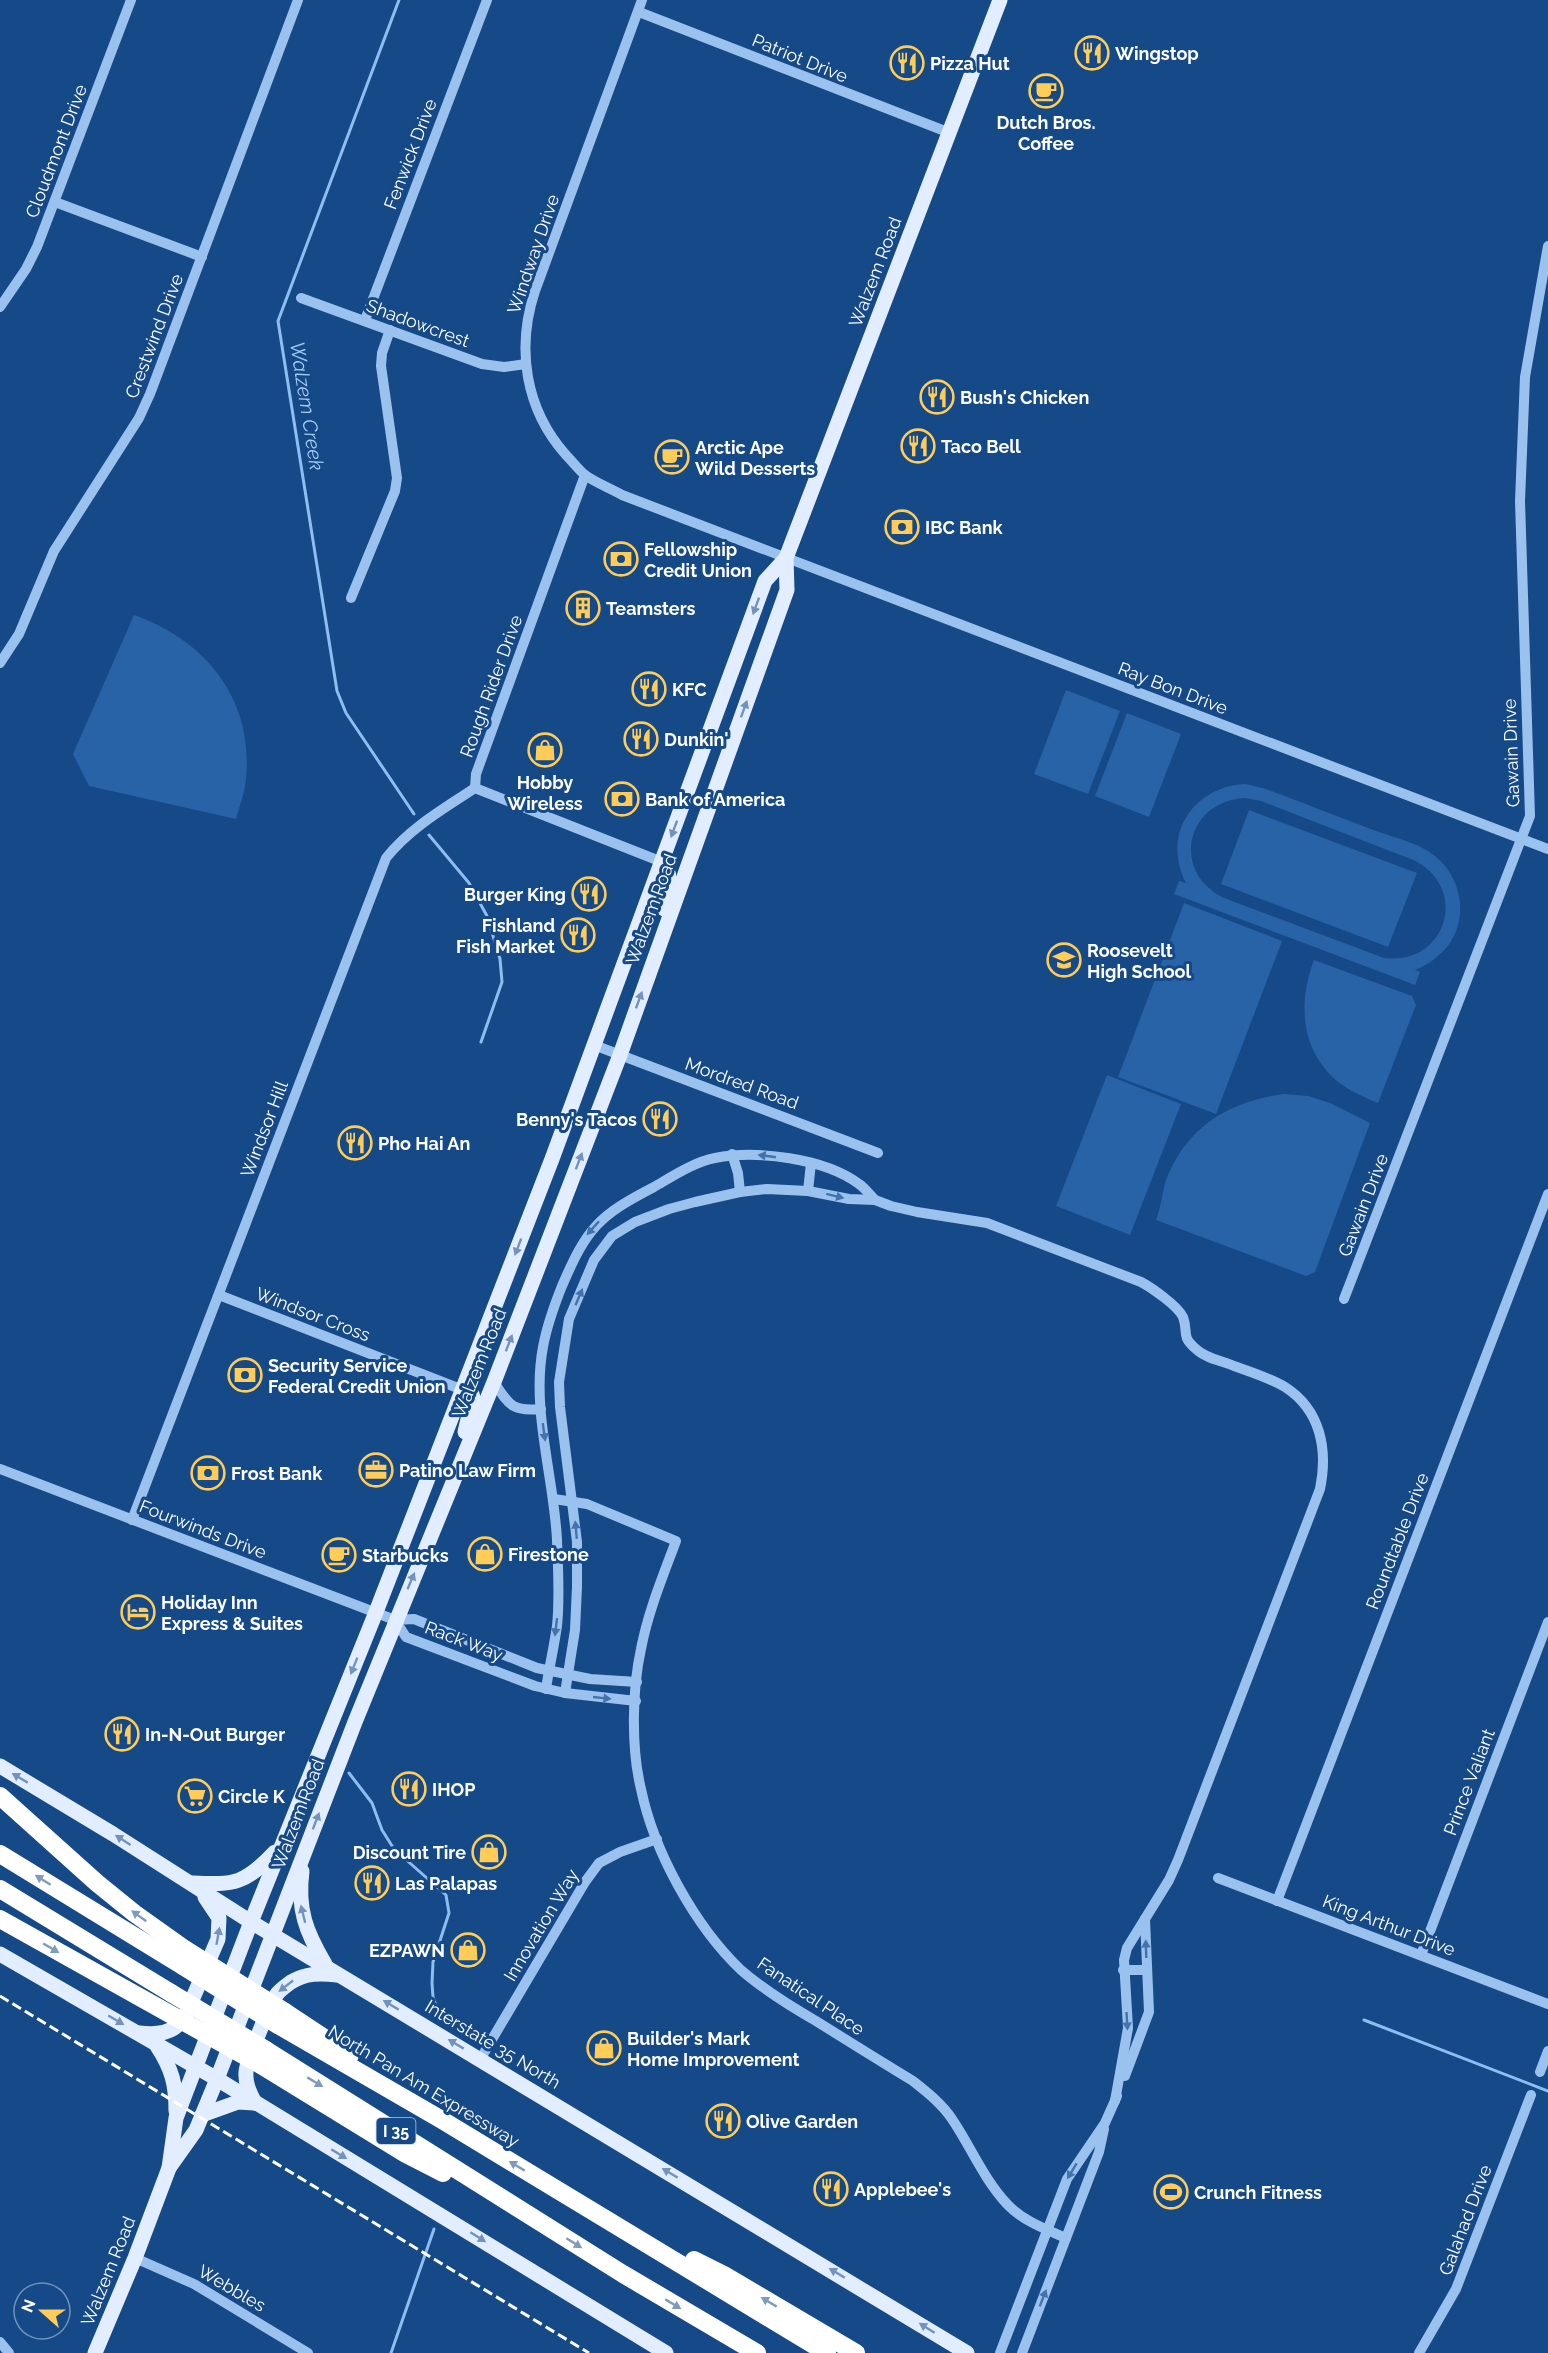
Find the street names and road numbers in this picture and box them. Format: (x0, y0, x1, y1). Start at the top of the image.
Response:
street label: Patriot Drive (749, 29, 851, 87)
street label: Cloudmont Drive (21, 81, 91, 221)
street label: Fenwick Drive (379, 95, 441, 212)
street label: Windway Drive (503, 191, 563, 317)
street label: Walzem Road (844, 214, 906, 330)
street label: Crestwind Drive (121, 270, 188, 401)
street label: Shadowcrest (364, 295, 472, 351)
street label: Rough Rider Drive (456, 612, 527, 760)
street label: Ray Bon Drive (1115, 657, 1231, 719)
street label: Gawain Drive (1499, 698, 1523, 808)
street label: Walzem Road (621, 851, 681, 967)
street label: Mordred Road (682, 1053, 802, 1113)
street label: Windsor Hill (236, 1078, 292, 1180)
street label: Gawain Drive (1334, 1150, 1392, 1259)
street label: Windsor Cross (253, 1283, 373, 1346)
street label: Walzem Road (448, 1305, 510, 1421)
street label: Roundtable Drive (1361, 1469, 1433, 1612)
street label: Fourwinds Drive (137, 1495, 270, 1563)
street label: Rack Way (422, 1617, 506, 1666)
street label: Prince Valiant (1439, 1726, 1499, 1838)
street label: Walzem Road (267, 1756, 329, 1872)
street label: Innovation Way (499, 1865, 583, 1985)
street label: King Arthur Drive (1320, 1890, 1459, 1960)
street label: Fanatical Place (754, 1953, 869, 2040)
street label: Interstate 35 North (421, 1995, 565, 2093)
street label: North Pan Am Expressway (325, 2021, 524, 2152)
road number: I 35 (376, 2118, 416, 2144)
street label: Galahad Drive (1434, 2161, 1496, 2278)
street label: Walzem Road (77, 2213, 139, 2329)
street label: Webbles (194, 2260, 270, 2316)

